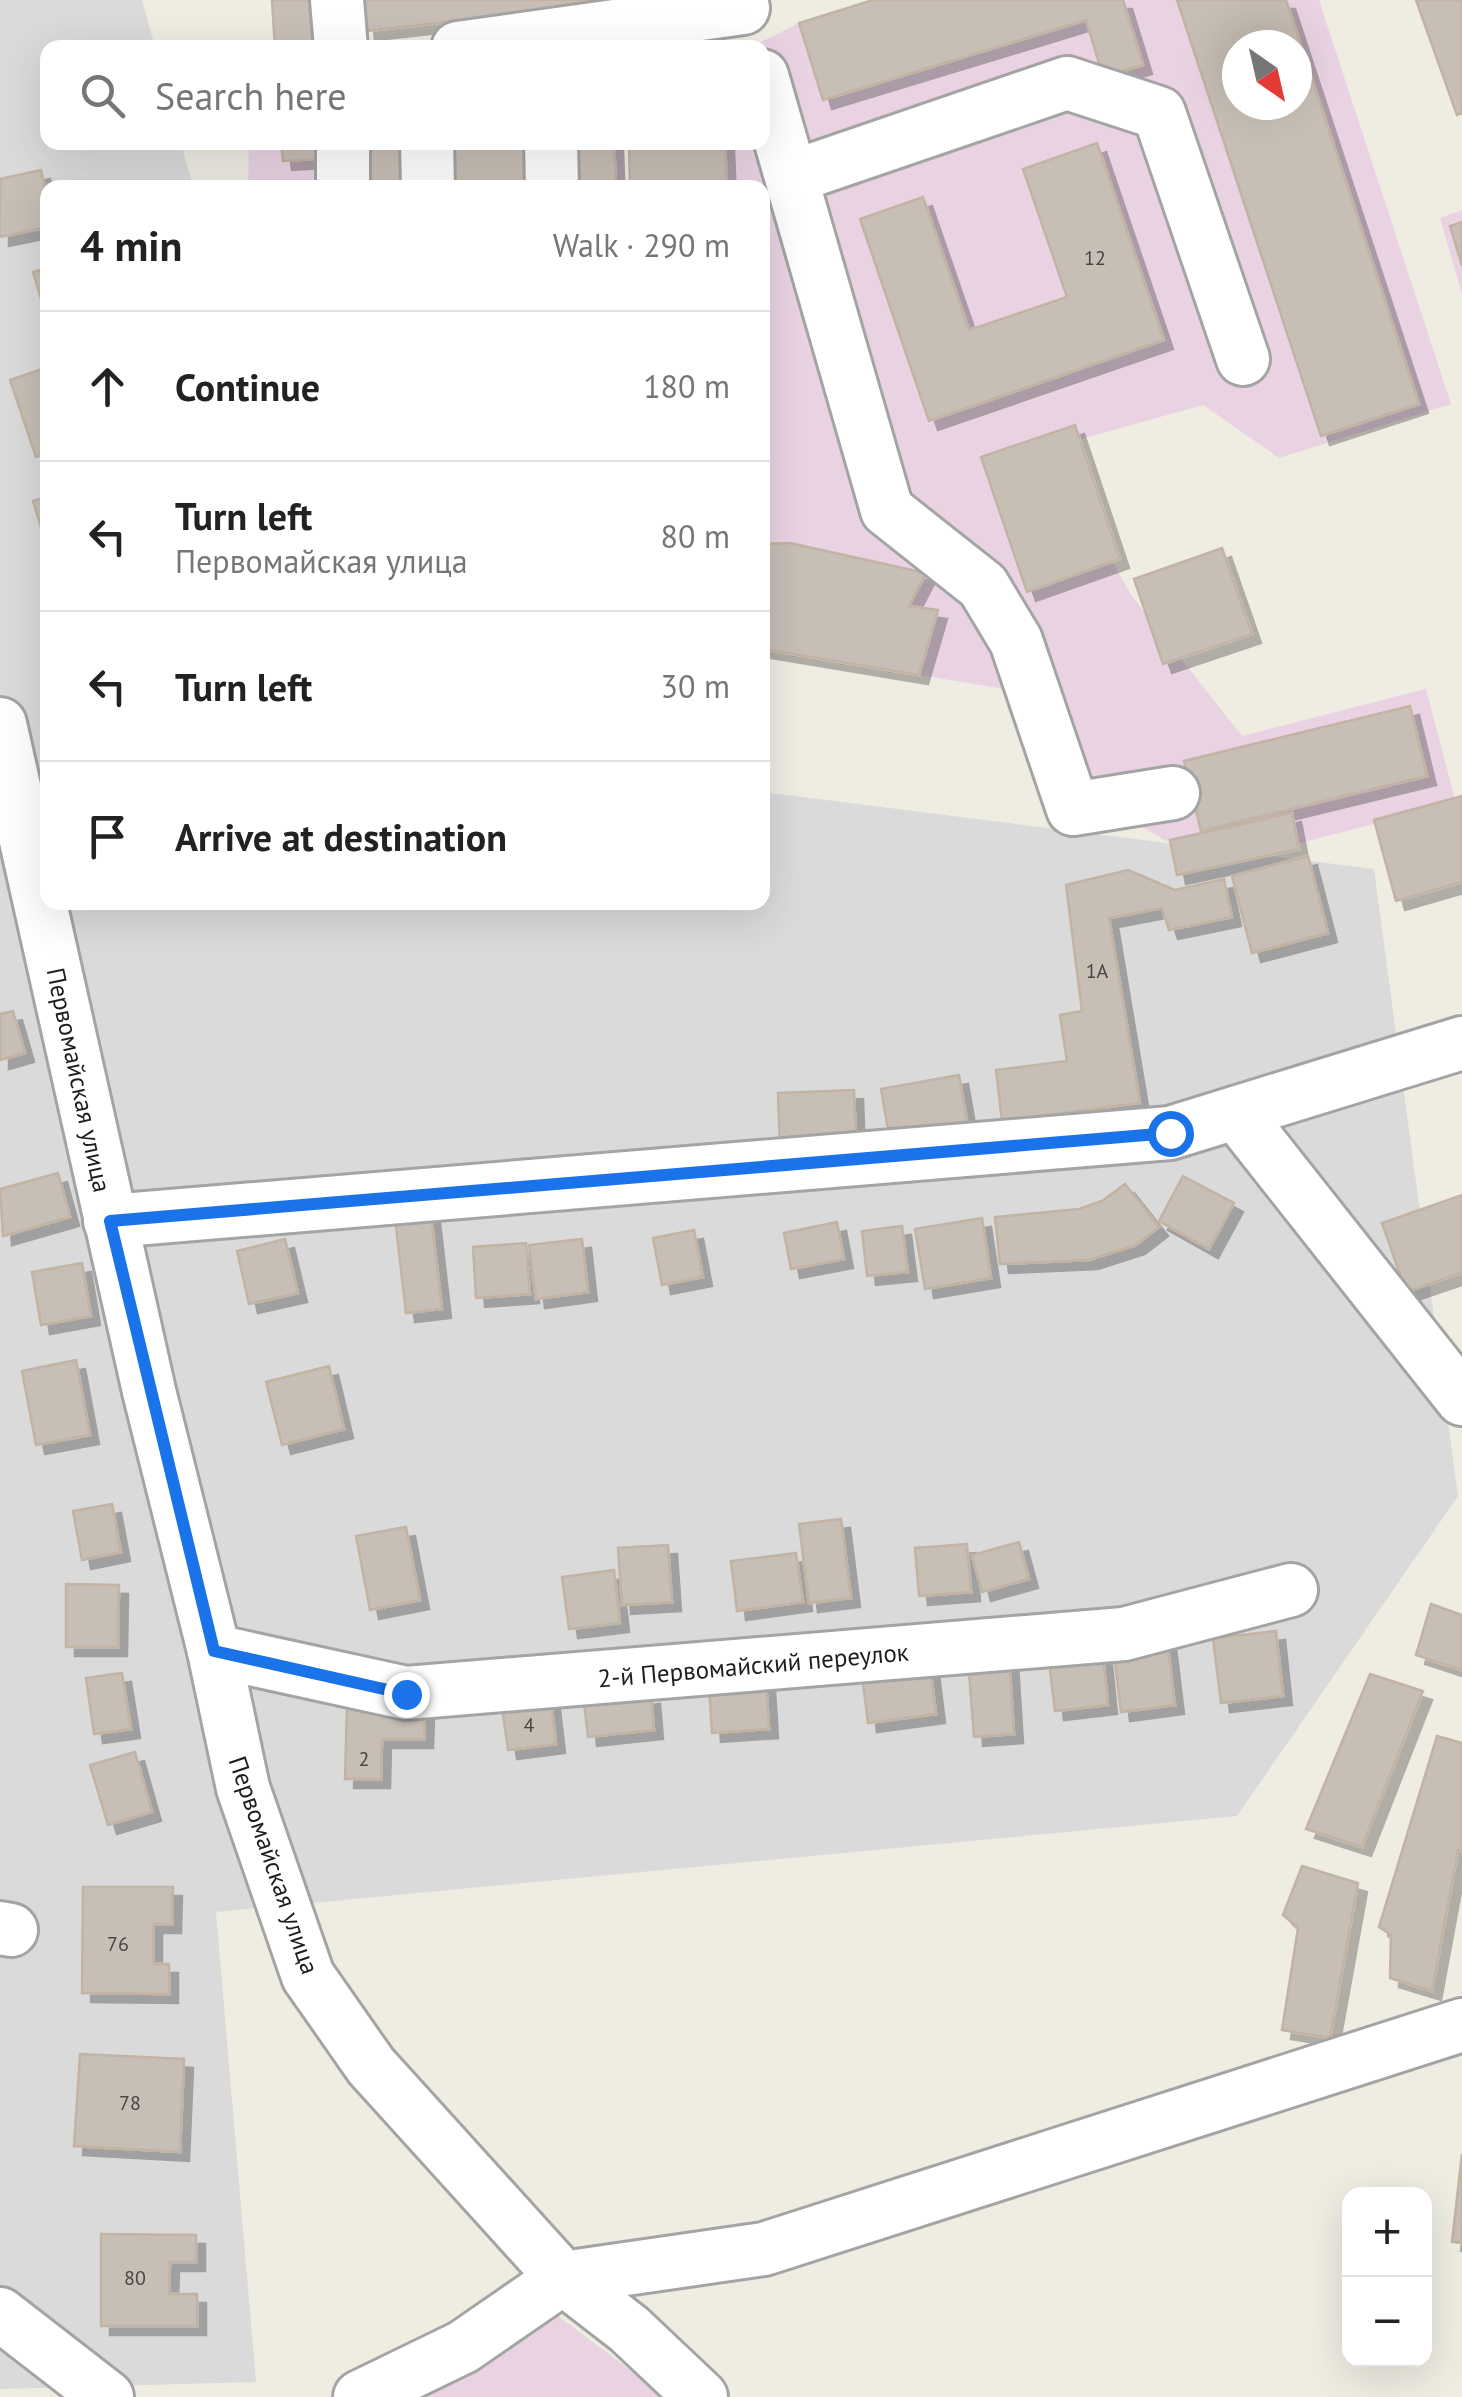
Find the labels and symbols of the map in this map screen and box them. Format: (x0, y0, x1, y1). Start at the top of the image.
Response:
north arrow (1222, 30, 1312, 120)
house number: 12 (1084, 245, 1106, 271)
house number: 1А (1086, 958, 1109, 984)
street label: Первомайская улица (40, 965, 118, 1195)
route start (1148, 1111, 1194, 1157)
street label: 2-й Первомайский переулок (596, 1635, 910, 1695)
route end (384, 1672, 430, 1718)
house number: 4 (524, 1712, 535, 1738)
house number: 2 (359, 1746, 369, 1772)
street label: Первомайская улица (222, 1752, 326, 1978)
house number: 76 (107, 1931, 129, 1957)
house number: 78 (119, 2090, 141, 2116)
house number: 80 (124, 2265, 146, 2291)

